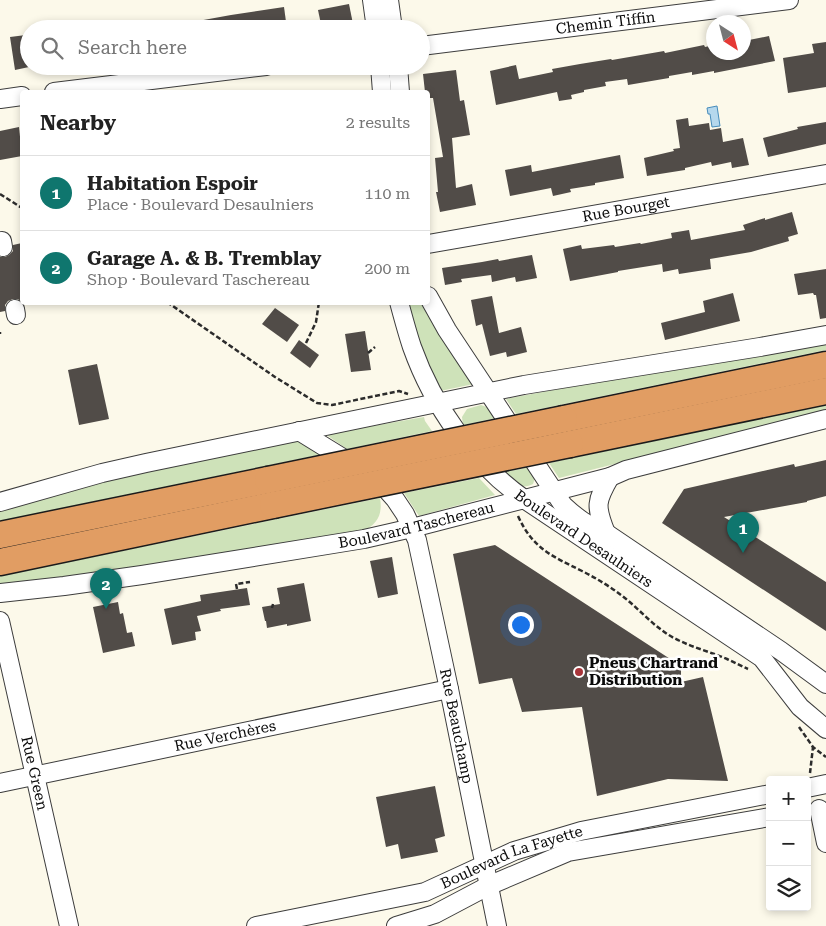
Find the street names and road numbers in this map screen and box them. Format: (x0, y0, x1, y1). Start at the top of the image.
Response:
street label: Chemin Tiffin (555, 8, 657, 38)
street label: Rue Bourget (581, 193, 671, 226)
street label: Boulevard Desaulniers (511, 486, 656, 591)
street label: Boulevard Taschereau (337, 498, 497, 552)
street label: Rue Beauchamp (436, 667, 477, 785)
street label: Rue Verchères (173, 716, 277, 755)
street label: Rue Green (17, 734, 52, 812)
street label: Boulevard La Fayette (438, 822, 585, 893)

